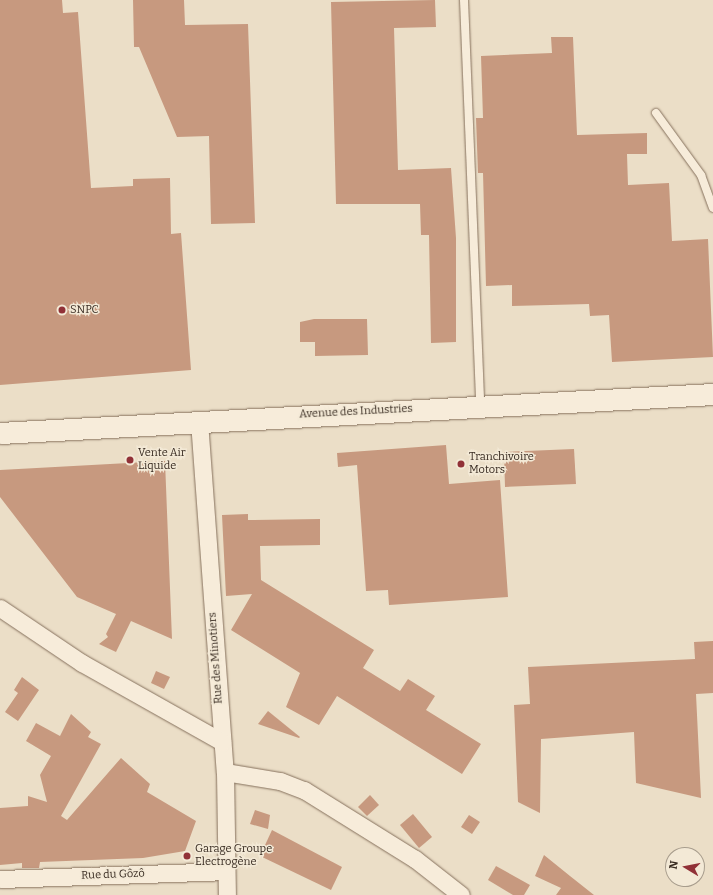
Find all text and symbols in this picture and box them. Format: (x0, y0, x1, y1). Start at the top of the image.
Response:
place label: SNPC (70, 303, 99, 317)
marker: SNPC (57, 305, 67, 315)
street label: Avenue des Industries (299, 402, 413, 422)
place label: Vente Air Liquide (138, 447, 186, 473)
place label: Tranchivoire Motors (469, 451, 534, 477)
marker: Vente Air Liquide (125, 455, 135, 465)
marker: Tranchivoire Motors (456, 459, 466, 469)
street label: Rue des Minotiers (206, 612, 226, 704)
place label: Garage Groupe Electrogène (195, 843, 272, 869)
north arrow (665, 847, 705, 887)
marker: Garage Groupe Electrogène (182, 851, 192, 861)
text: N (667, 860, 681, 870)
street label: Rue du Gôzô (81, 867, 145, 883)

